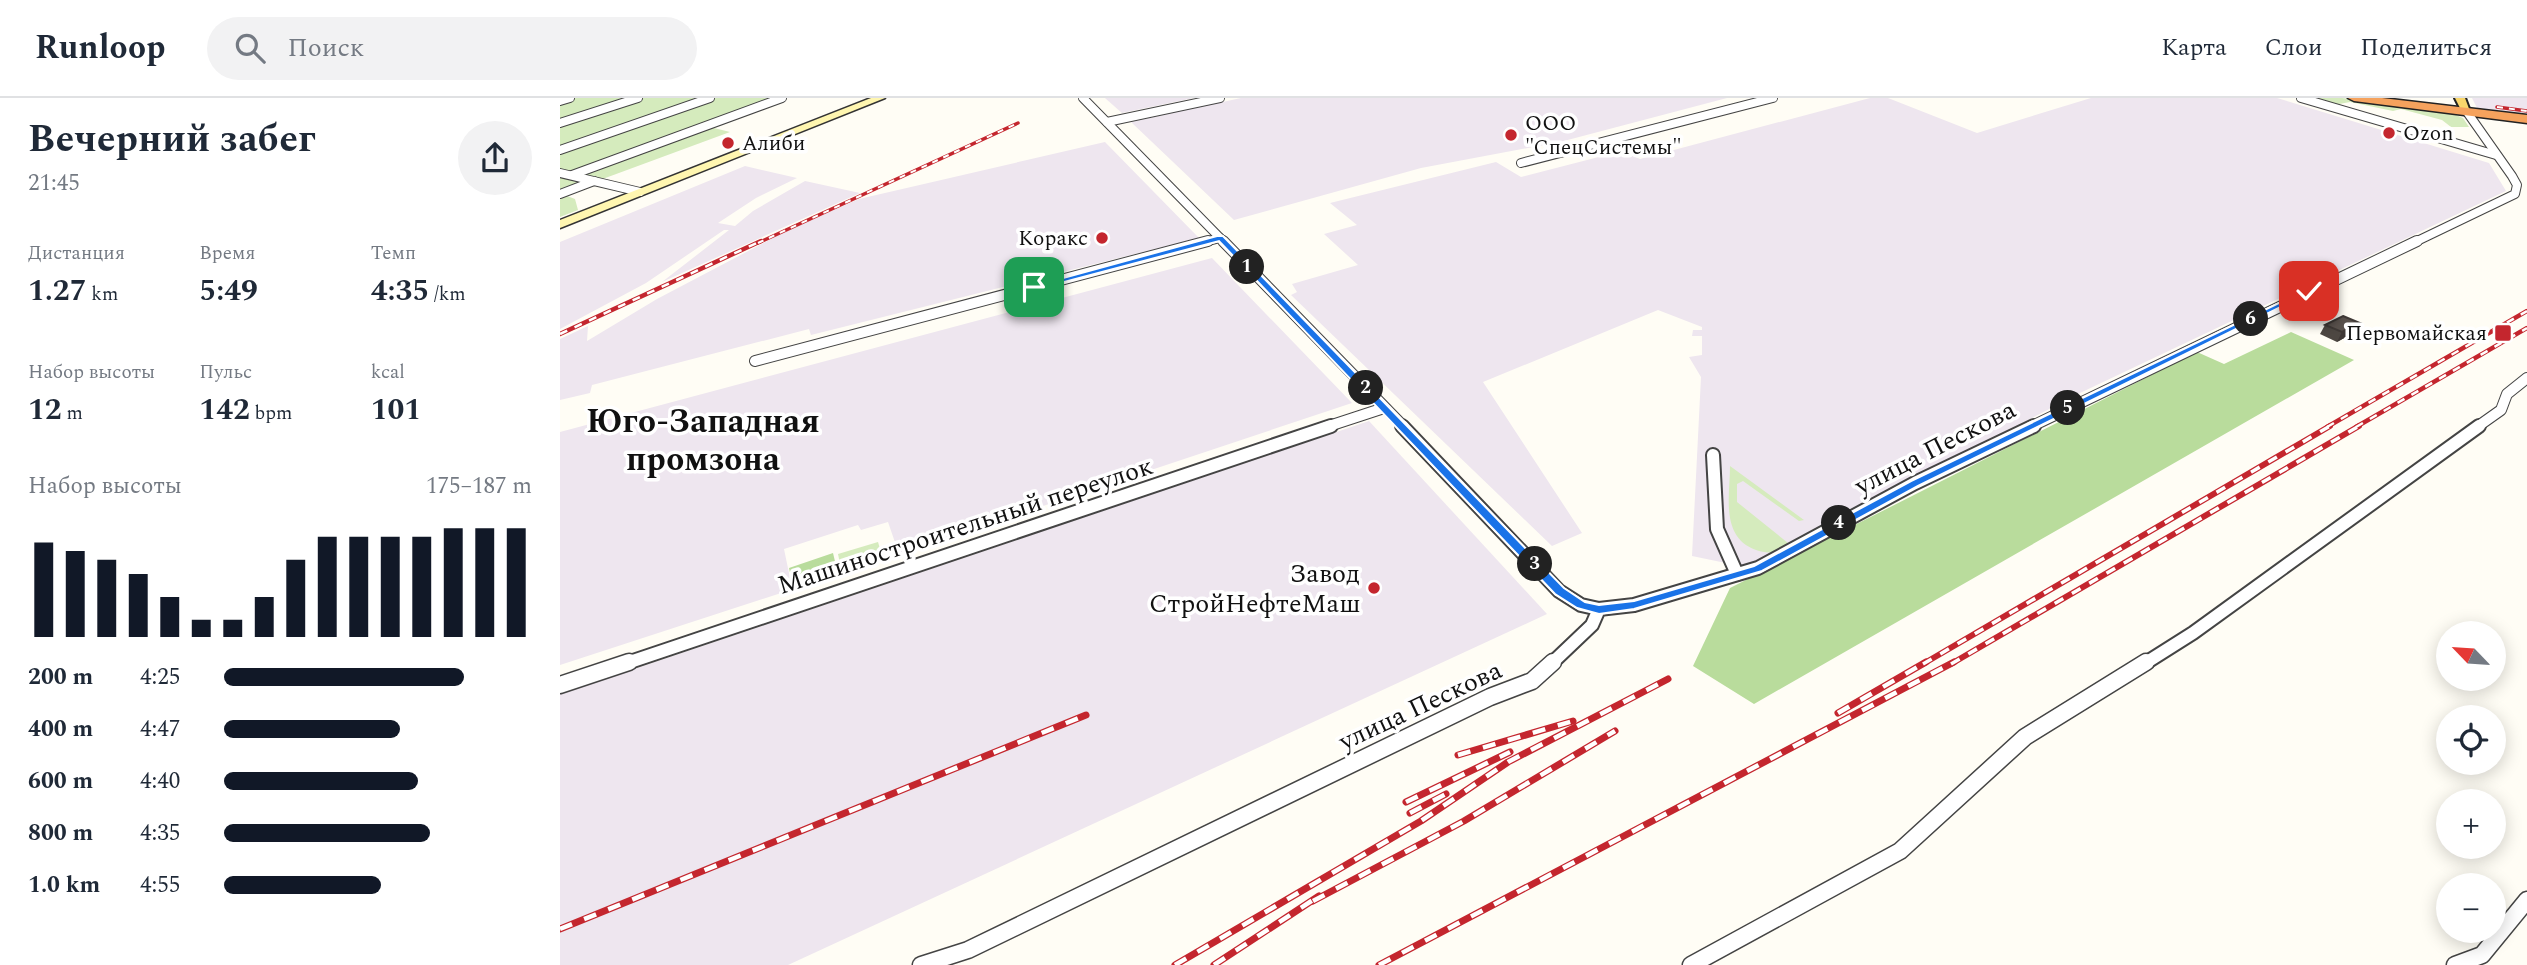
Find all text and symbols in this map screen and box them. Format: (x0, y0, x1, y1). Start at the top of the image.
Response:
search box (207, 17, 697, 80)
text: Runloop (35, 23, 165, 73)
text: Поиск (287, 28, 364, 68)
icon: search (231, 29, 269, 67)
text: Карта (2161, 30, 2227, 66)
text: Слои (2265, 30, 2322, 66)
text: Поделиться (2360, 30, 2492, 66)
place label: ООО "СпецСистемы" (1525, 108, 1682, 164)
text: Вечерний забег (28, 111, 316, 169)
place label: Ozon (2403, 118, 2453, 150)
button: share (458, 121, 532, 195)
marker: Ozon (2381, 125, 2397, 141)
marker: ООО "СпецСистемы" (1503, 127, 1519, 143)
place label: Алиби (742, 128, 805, 160)
marker: Алиби (720, 135, 736, 151)
text: 21:45 (28, 166, 80, 201)
place label: Коракс (1018, 223, 1088, 255)
marker: Коракс (1094, 230, 1110, 246)
text: Дистанция (28, 239, 125, 268)
text: Время (199, 239, 255, 268)
text: Темп (371, 239, 416, 268)
pin: 1 (1230, 250, 1264, 284)
text: 1 (1241, 252, 1252, 281)
pin (1004, 257, 1064, 317)
pin (2279, 261, 2339, 321)
text: 1.27 (28, 268, 87, 314)
text: 5:49 (199, 268, 258, 314)
text: 4:35 (371, 268, 429, 314)
icon: arrive (1015, 268, 1053, 306)
icon: check (2290, 272, 2328, 310)
text: km (87, 280, 118, 309)
text: /km (429, 280, 466, 309)
pin: 6 (2234, 302, 2268, 336)
text: 6 (2245, 304, 2256, 333)
place label: Первомайская (2346, 318, 2487, 350)
marker: Первомайская (2493, 323, 2513, 343)
text: Набор высоты (28, 358, 155, 387)
text: Пульс (199, 358, 252, 387)
text: kcal (371, 358, 405, 387)
pin: 2 (1348, 370, 1384, 406)
text: 2 (1360, 373, 1371, 402)
text: 12 (28, 387, 62, 433)
text: 142 (199, 387, 250, 433)
text: 101 (371, 387, 421, 433)
street label: улица Пескова (1847, 390, 2023, 506)
pin: 5 (2050, 390, 2086, 426)
text: 5 (2062, 393, 2073, 422)
district label: Юго-Западная промзона (586, 397, 820, 485)
text: m (62, 399, 83, 428)
text: bpm (250, 399, 292, 428)
street label: Машиностроительный переулок (772, 446, 1158, 606)
text: Набор высоты (28, 469, 182, 504)
text: 175–187 m (426, 469, 532, 504)
pin: 4 (1822, 506, 1856, 540)
text: 4 (1833, 508, 1844, 537)
pin: 3 (1518, 546, 1552, 582)
text: 3 (1529, 549, 1540, 578)
place label: Завод СтройНефтеМаш (1149, 554, 1360, 624)
marker: Завод СтройНефтеМаш (1366, 580, 1382, 596)
north arrow (2436, 621, 2506, 691)
map controls (2436, 621, 2506, 943)
street label: улица Пескова (1331, 650, 1509, 762)
text: 200 m (28, 660, 93, 695)
text: 4:25 (140, 660, 180, 695)
button: locate (2436, 705, 2506, 775)
text: 400 m (28, 712, 93, 747)
text: 4:47 (140, 712, 180, 747)
text: 600 m (28, 764, 93, 799)
text: 4:40 (140, 764, 180, 799)
button: + (2436, 789, 2506, 859)
text: 800 m (28, 816, 93, 851)
text: 4:35 (140, 816, 180, 851)
text: 1.0 km (28, 868, 100, 903)
text: 4:55 (140, 868, 180, 903)
button: − (2436, 873, 2506, 943)

